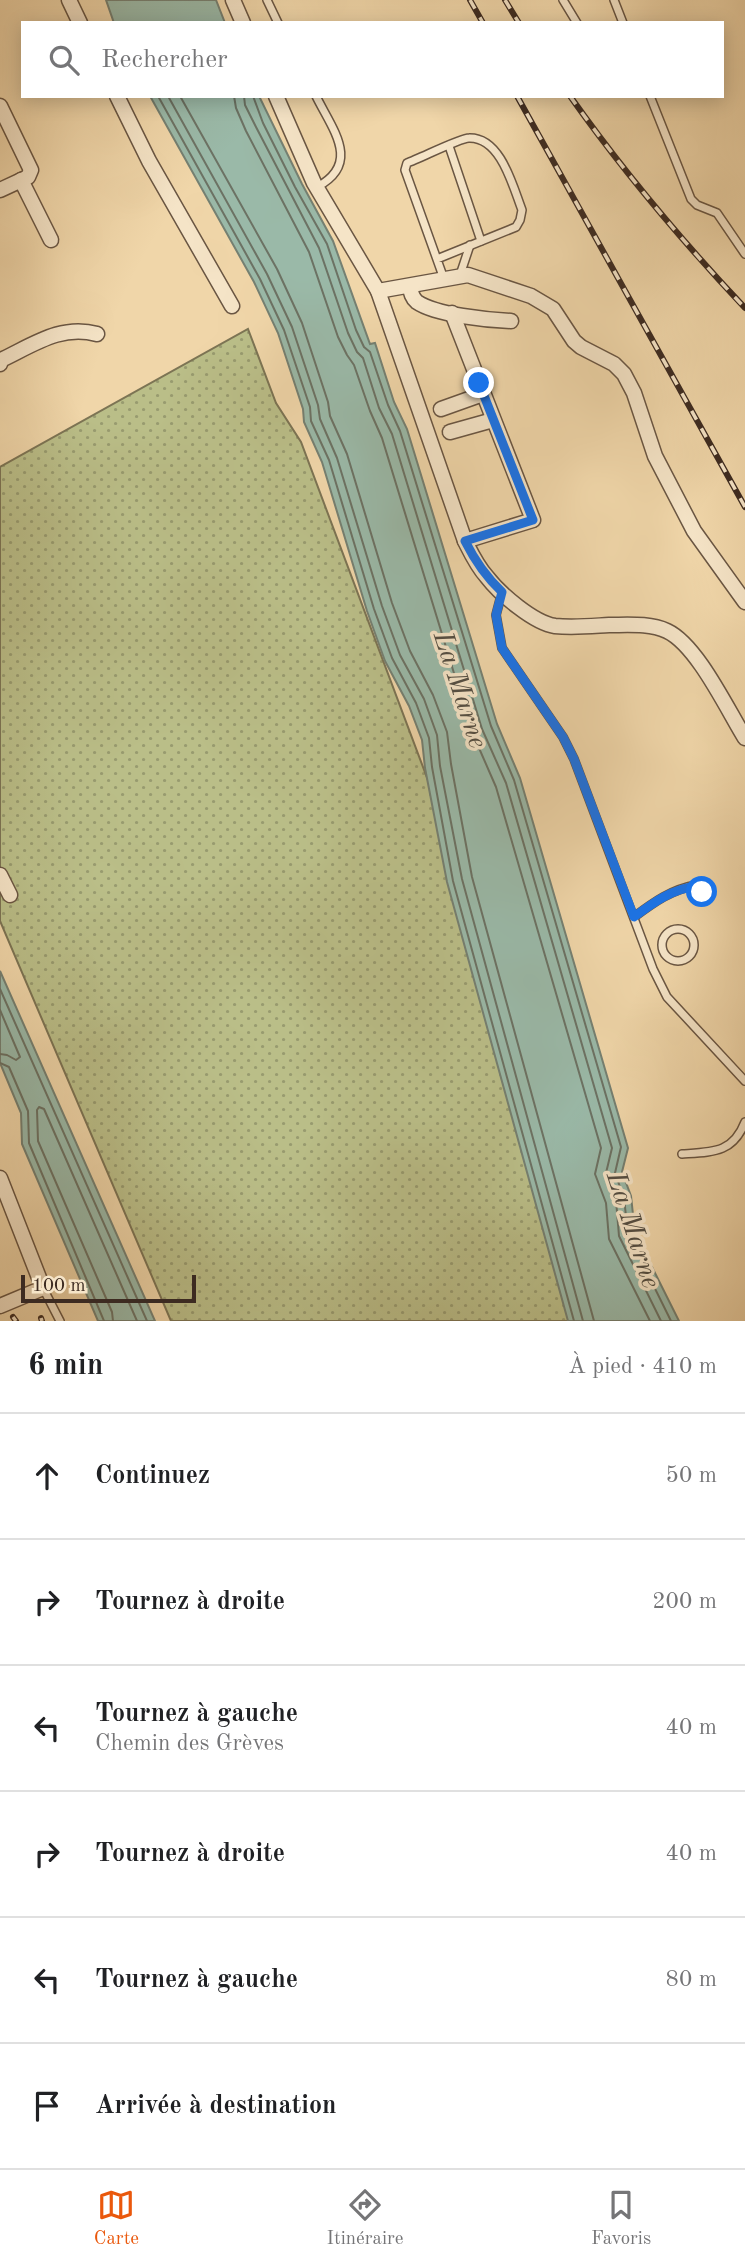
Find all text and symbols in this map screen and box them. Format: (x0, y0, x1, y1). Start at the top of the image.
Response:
search box (21, 21, 724, 98)
icon: search (45, 41, 83, 79)
text: Rechercher (101, 47, 228, 73)
route end (463, 367, 494, 398)
water label: La Marne (427, 627, 491, 752)
route start (686, 876, 717, 907)
water label: La Marne (600, 1167, 664, 1292)
scale bar (21, 1272, 196, 1304)
text: 100 m (32, 1277, 85, 1296)
text: 6 min (28, 1351, 103, 1381)
text: À pied · 410 m (568, 1355, 717, 1378)
icon: ahead (28, 1457, 66, 1495)
text: Continuez (95, 1463, 210, 1489)
text: 50 m (666, 1464, 717, 1487)
icon: right (28, 1583, 66, 1621)
text: Tournez à droite (95, 1589, 285, 1615)
text: 200 m (652, 1590, 717, 1613)
text: Tournez à gauche (95, 1701, 298, 1727)
icon: left (28, 1709, 66, 1747)
text: 40 m (666, 1716, 717, 1739)
text: Chemin des Grèves (95, 1732, 284, 1755)
icon: right (28, 1835, 66, 1873)
text: Tournez à droite (95, 1841, 285, 1867)
text: 40 m (666, 1842, 717, 1865)
icon: left (28, 1961, 66, 1999)
text: Tournez à gauche (95, 1967, 298, 1993)
text: 80 m (666, 1968, 717, 1991)
icon: arrive (28, 2087, 66, 2125)
text: Arrivée à destination (95, 2093, 337, 2119)
tab: Carte (94, 2186, 139, 2251)
tab: Itinéraire (327, 2186, 404, 2251)
tab: Favoris (591, 2186, 651, 2251)

